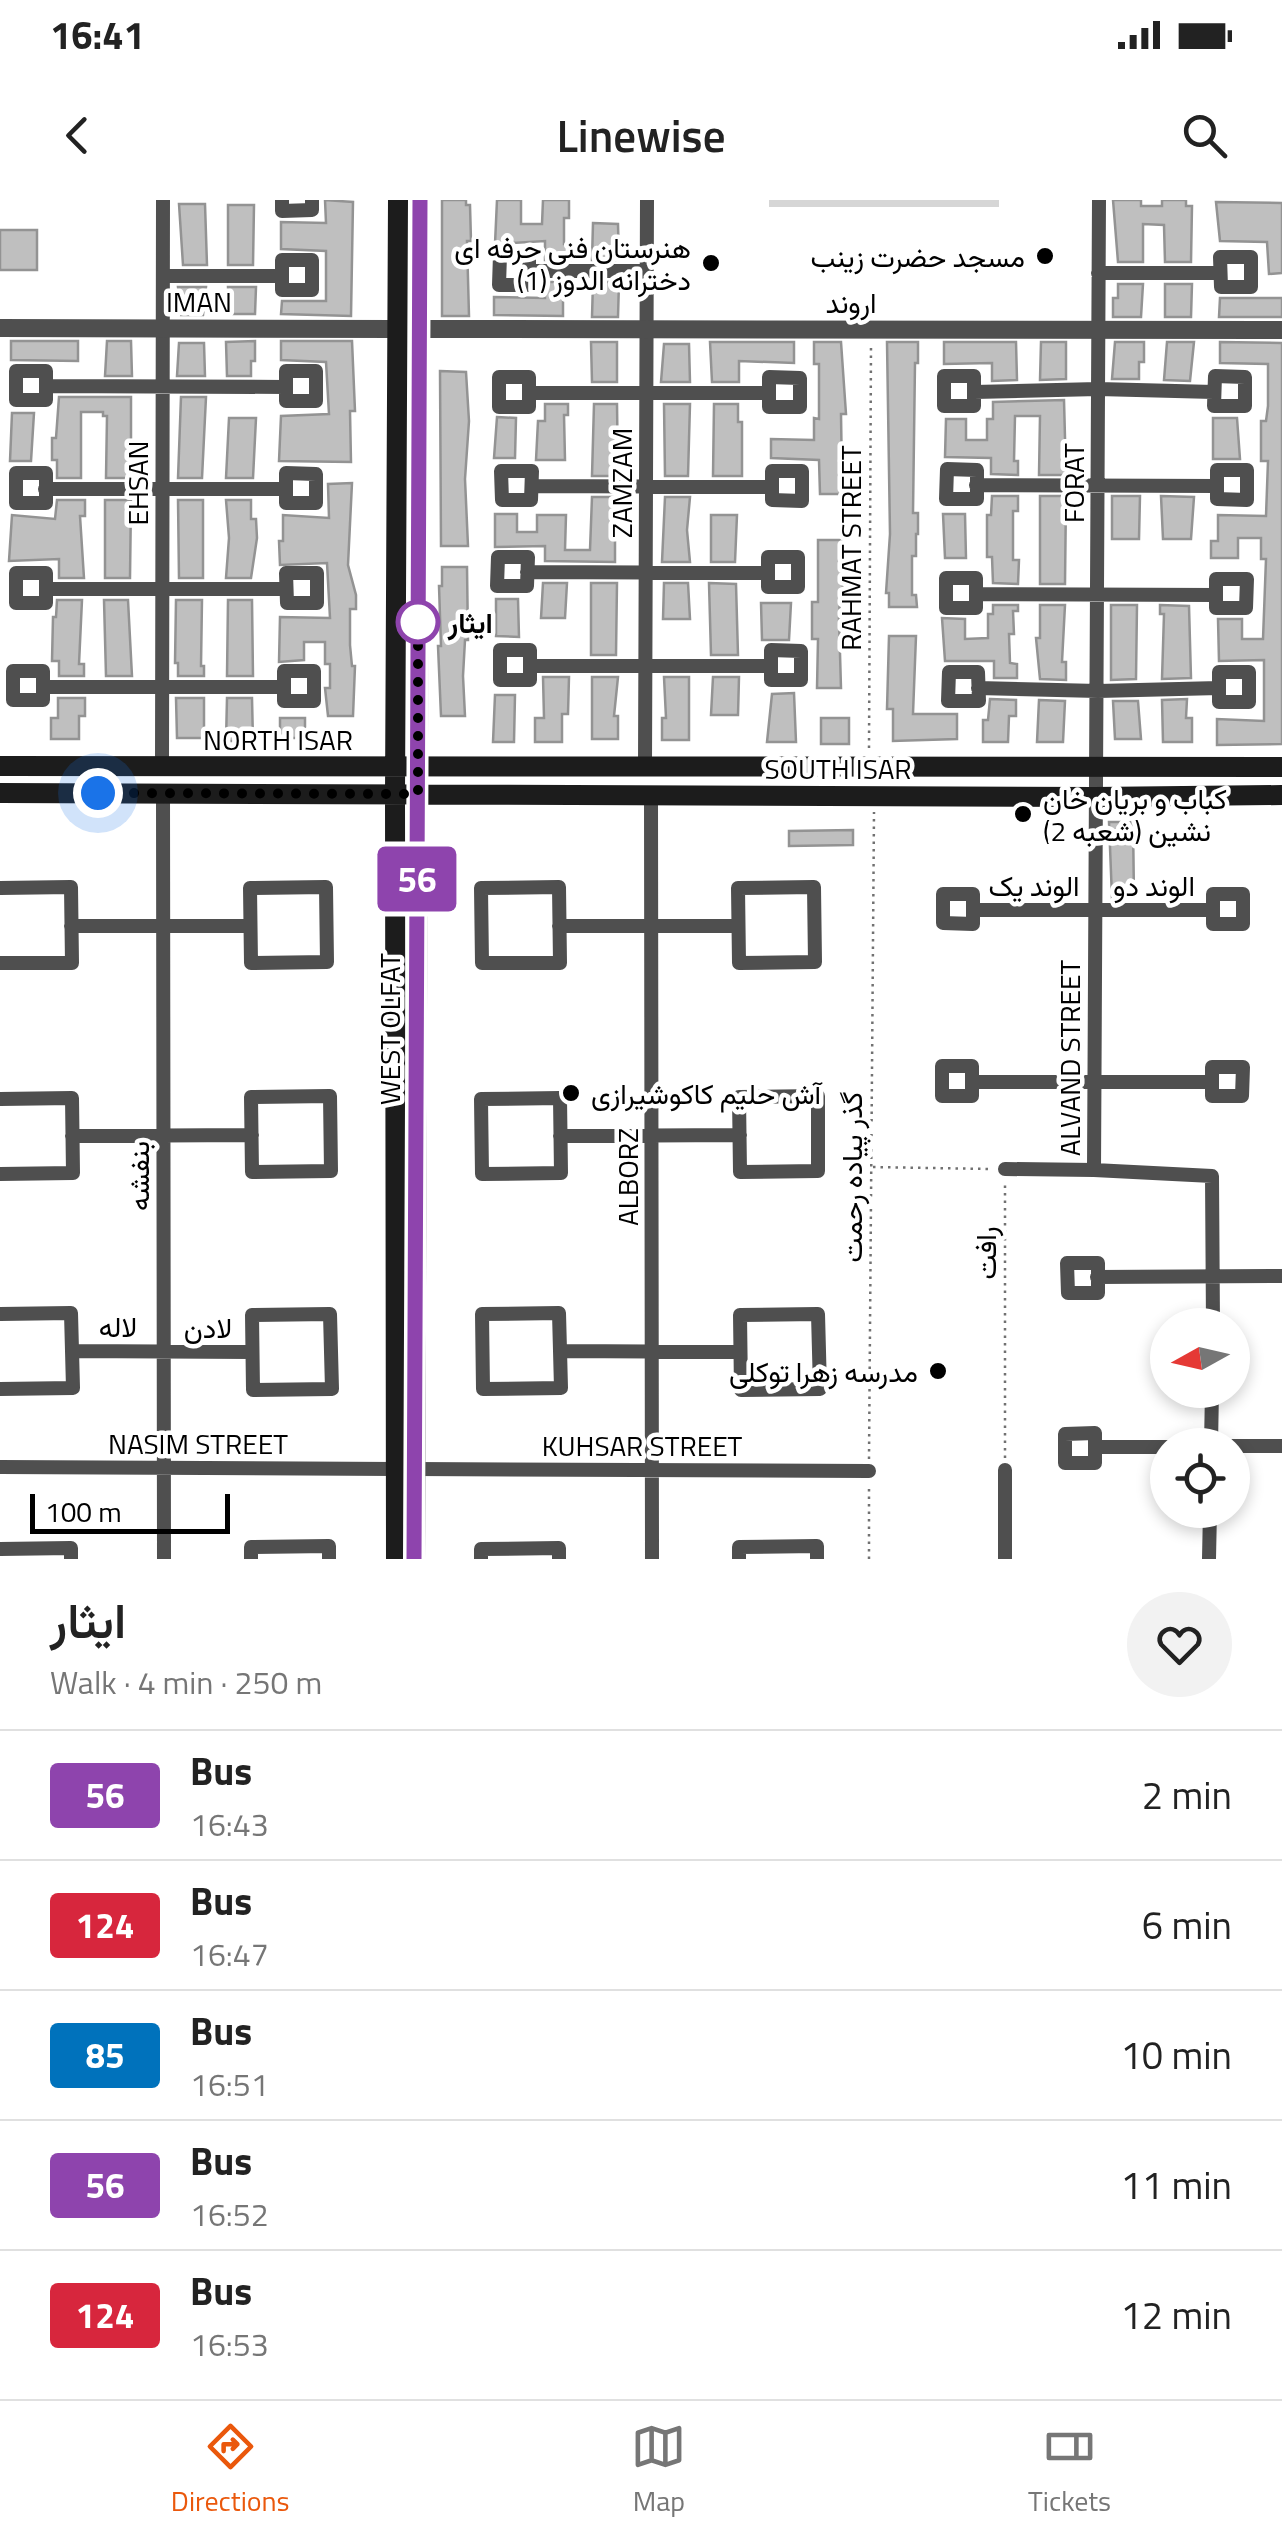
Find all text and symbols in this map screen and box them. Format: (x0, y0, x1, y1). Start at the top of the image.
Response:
text: 16:41 (50, 6, 145, 64)
text: Linewise (556, 101, 726, 169)
icon: back (50, 108, 105, 163)
icon: search (1177, 108, 1232, 163)
place label: هنرستان فنی حرفه ای دخترانه الدوز (1) (454, 226, 691, 301)
place label: مسجد حضرت زینب (810, 235, 1025, 278)
marker: مسجد حضرت زینب (1034, 245, 1056, 267)
marker: هنرستان فنی حرفه ای دخترانه الدوز (1) (700, 252, 722, 274)
street label: IMAN (166, 280, 232, 323)
street label: اروند (826, 281, 876, 324)
street label: ZAMZAM (600, 428, 643, 538)
street label: EHSAN (116, 441, 159, 525)
street label: FORAT (1052, 443, 1095, 523)
street label: RAHMAT STREET (829, 445, 872, 651)
marker: ایثار (397, 601, 439, 643)
place label: ایثار (447, 601, 493, 644)
street label: NORTH ISAR (203, 718, 353, 761)
street label: SOUTH ISAR (764, 747, 912, 790)
your location (73, 768, 123, 818)
place label: کباب و بریان خان نشین (شعبه 2) (1043, 777, 1227, 852)
marker: کباب و بریان خان نشین (شعبه 2) (1012, 803, 1034, 825)
line badge: 56 (372, 846, 462, 912)
text: 56 (397, 852, 437, 906)
street label: الوند یک (988, 864, 1080, 907)
street label: الوند دو (1113, 864, 1195, 907)
street label: WEST OLFAT (368, 953, 411, 1105)
street label: ALVAND STREET (1048, 959, 1091, 1156)
place label: آش حلیم کاکوشیرازی (591, 1072, 824, 1115)
marker: آش حلیم کاکوشیرازی (560, 1082, 582, 1104)
street label: گذر پیاده رحمت (830, 1091, 873, 1263)
street label: ALBORZ (606, 1128, 649, 1226)
street label: بنفشه (117, 1141, 160, 1211)
street label: رافت (964, 1227, 1007, 1279)
street label: لاله (99, 1305, 137, 1348)
street label: لادن (184, 1306, 232, 1349)
north arrow (1150, 1308, 1250, 1408)
map controls (1150, 1308, 1250, 1528)
place label: مدرسه زهرا توکلی (729, 1350, 918, 1393)
marker: مدرسه زهرا توکلی (927, 1360, 949, 1382)
street label: NASIM STREET (108, 1422, 288, 1465)
street label: KUHSAR STREET (542, 1424, 743, 1467)
button: locate (1150, 1428, 1250, 1528)
scale bar (30, 1489, 230, 1534)
text: 100 m (45, 1490, 122, 1533)
text: ایثار (50, 1584, 126, 1657)
button: heart (1127, 1592, 1232, 1697)
text: Walk · 4 min · 250 m (50, 1658, 322, 1706)
text: Bus (190, 1742, 252, 1800)
text: 2 min (1142, 1766, 1232, 1824)
text: 56 (85, 1768, 125, 1822)
text: 16:43 (190, 1800, 269, 1848)
text: Bus (190, 1872, 252, 1930)
text: 6 min (1142, 1896, 1232, 1954)
text: 124 (76, 1898, 134, 1952)
text: 16:47 (190, 1930, 269, 1978)
text: Bus (190, 2002, 252, 2060)
text: 10 min (1121, 2026, 1232, 2084)
text: 85 (85, 2028, 125, 2082)
text: 16:51 (190, 2060, 269, 2108)
text: Bus (190, 2132, 252, 2190)
text: 11 min (1121, 2156, 1232, 2214)
text: 56 (85, 2158, 125, 2212)
text: 16:52 (190, 2190, 269, 2238)
text: Bus (190, 2262, 252, 2320)
text: 12 min (1121, 2286, 1232, 2344)
text: 124 (76, 2288, 134, 2342)
text: 16:53 (190, 2320, 269, 2368)
tab: Directions (171, 2419, 290, 2522)
tab: Map (631, 2419, 686, 2522)
tab: Tickets (1028, 2419, 1111, 2522)

